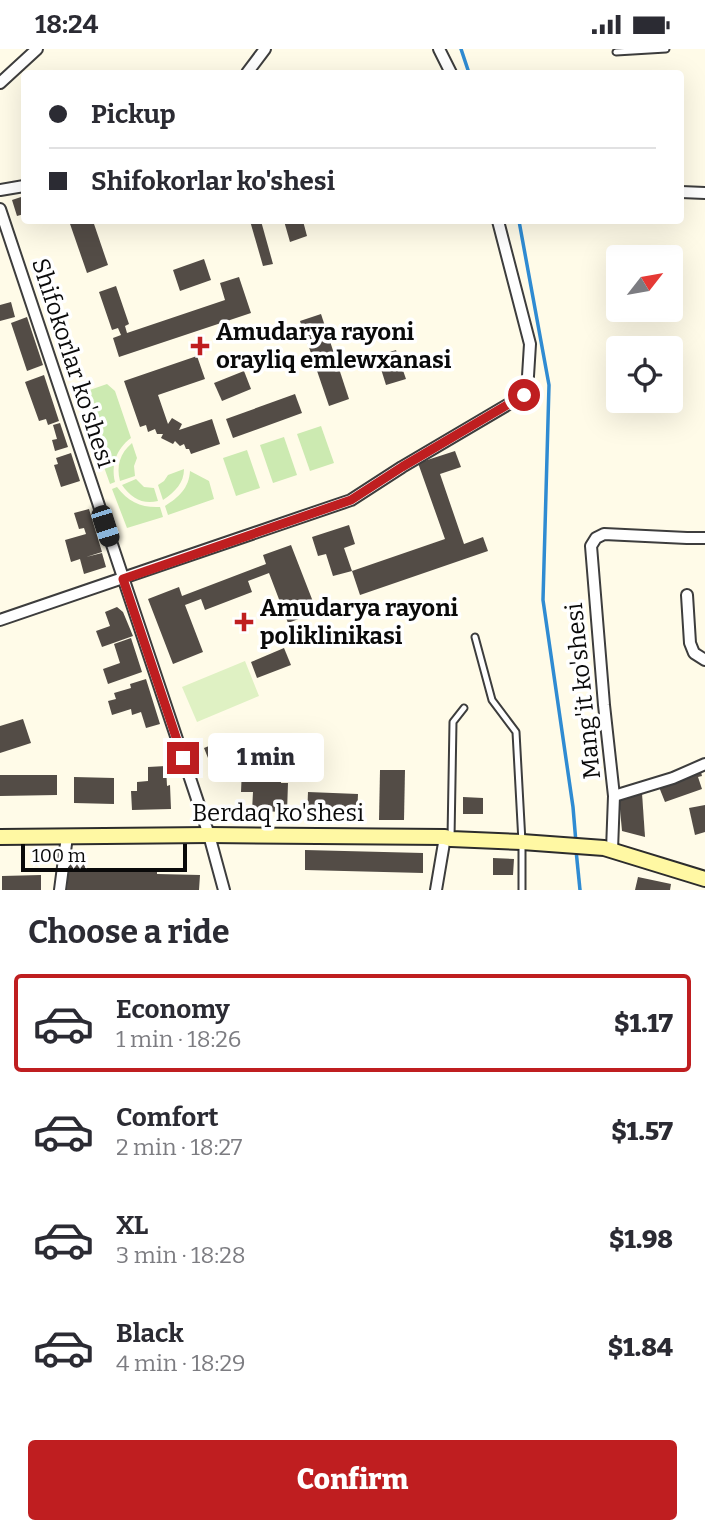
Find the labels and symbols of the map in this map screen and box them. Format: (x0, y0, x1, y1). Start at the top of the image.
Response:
north arrow (606, 245, 682, 322)
street label: Shifokorlar ko'shesi (26, 255, 120, 471)
place label: Amudarya rayoni orayliq emlewxanasi (216, 318, 452, 374)
marker: Amudarya rayoni orayliq emlewxanasi (190, 336, 210, 356)
route start (508, 379, 540, 411)
car (89, 503, 122, 549)
place label: Amudarya rayoni poliklinikasi (260, 594, 459, 650)
street label: Mang'it ko'shesi (560, 601, 606, 781)
marker: Amudarya rayoni poliklinikasi (234, 612, 254, 632)
callout: 1 min (208, 733, 323, 783)
route end (167, 742, 199, 774)
street label: Berdaq ko'shesi (192, 799, 364, 827)
scale bar (21, 841, 187, 873)

